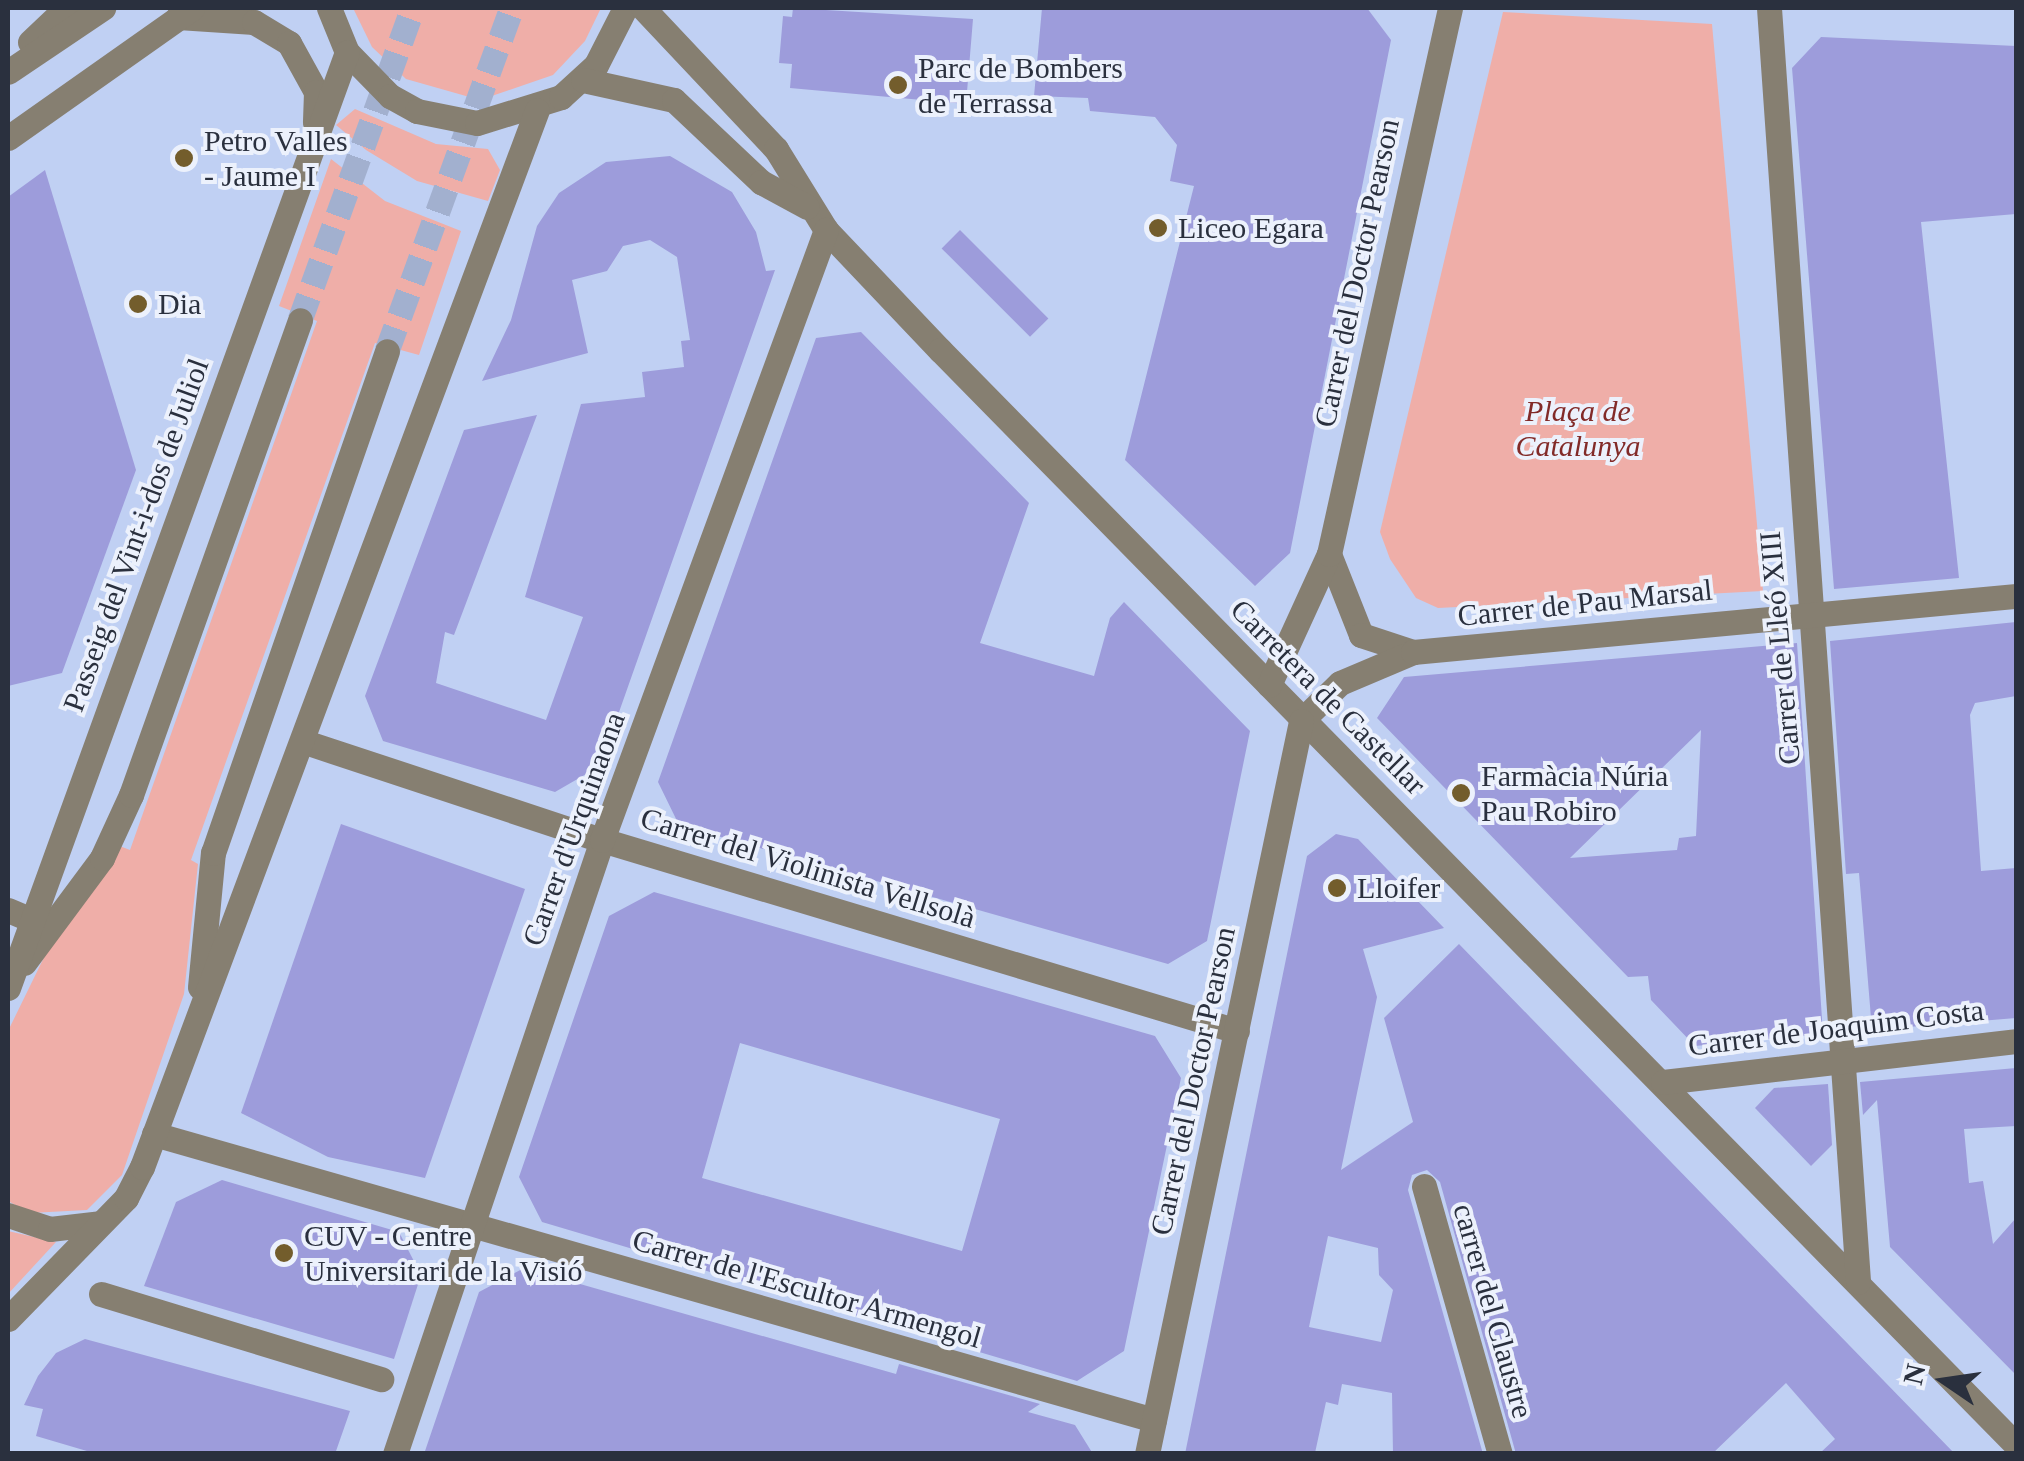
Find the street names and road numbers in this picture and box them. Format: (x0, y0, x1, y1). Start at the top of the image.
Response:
street label: Carrer del Doctor Pearson (1307, 116, 1407, 430)
street label: Passeig del Vint-i-dos de Juliol (55, 354, 217, 716)
street label: Carrer de Lleó XIII (1752, 530, 1808, 766)
street label: Carrer de Pau Marsal (1456, 572, 1714, 634)
street label: Carretera de Castellar (1223, 592, 1433, 802)
street label: Carrer d'Urquinaona (515, 707, 633, 951)
street label: Carrer del Violinista Vellsolà (636, 800, 980, 936)
street label: Carrer del Doctor Pearson (1143, 924, 1243, 1238)
street label: Carrer de Joaquim Costa (1686, 992, 1986, 1064)
street label: carrer del Claustre (1445, 1200, 1541, 1422)
street label: Carrer de l'Escultor Armengol (628, 1222, 986, 1356)

